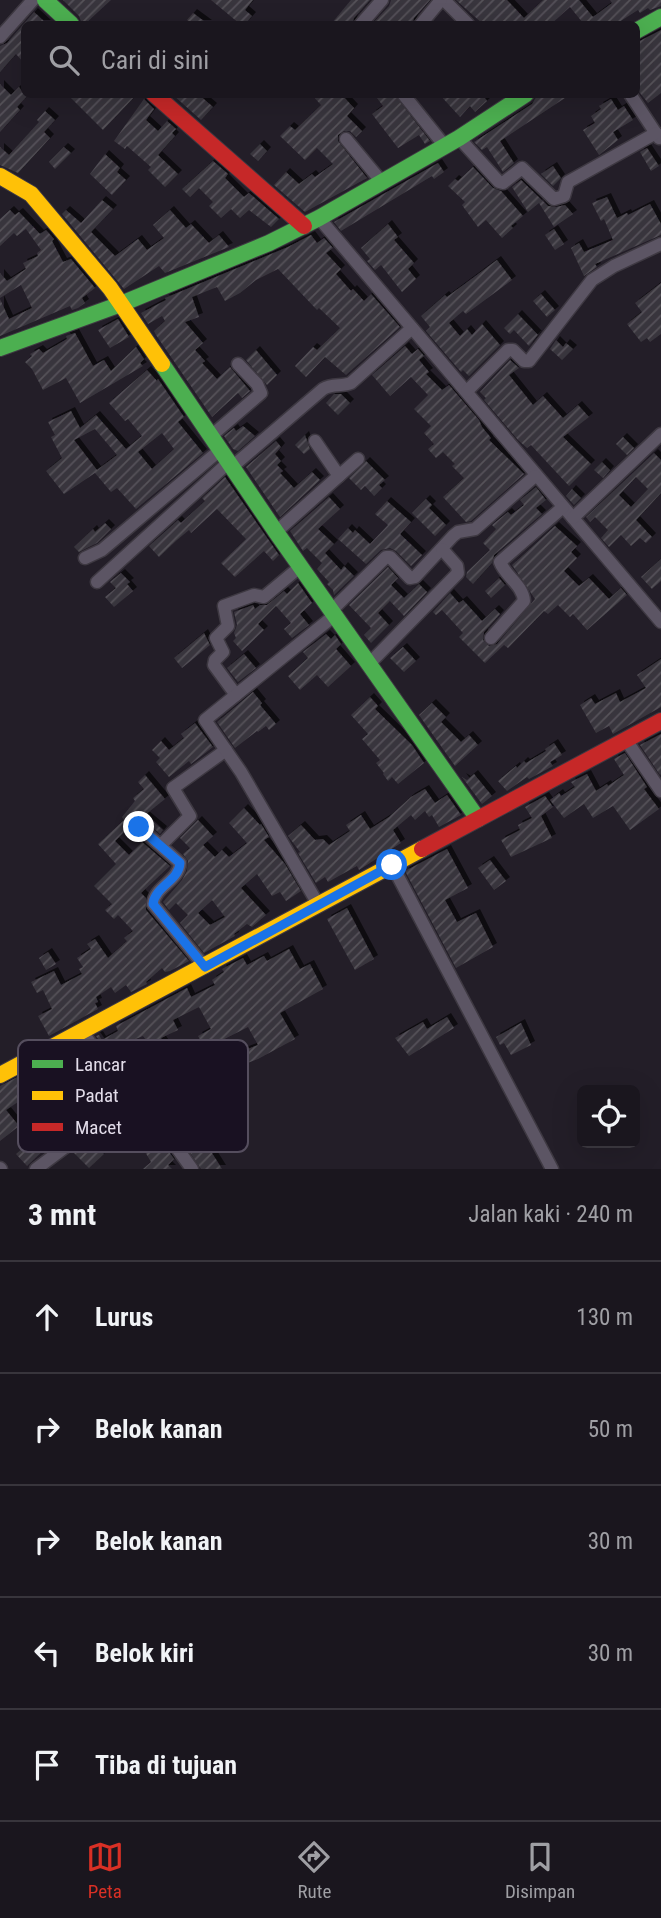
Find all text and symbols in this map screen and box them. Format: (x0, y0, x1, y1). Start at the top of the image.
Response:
search box (21, 21, 640, 98)
icon: search (45, 41, 83, 79)
text: Cari di sini (101, 45, 209, 75)
route end (123, 811, 154, 842)
route start (376, 849, 407, 880)
legend (18, 1040, 248, 1152)
text: Lancar (75, 1053, 126, 1076)
text: Padat (75, 1084, 119, 1107)
map controls (577, 1085, 640, 1148)
button: locate (577, 1085, 640, 1148)
text: Macet (75, 1116, 122, 1139)
text: 3 mnt (28, 1197, 96, 1232)
text: Jalan kaki · 240 m (468, 1201, 633, 1228)
icon: ahead (28, 1298, 66, 1336)
text: Lurus (95, 1302, 153, 1332)
text: 130 m (576, 1304, 633, 1331)
icon: right (28, 1410, 66, 1448)
text: Belok kanan (95, 1414, 222, 1444)
text: 50 m (588, 1416, 633, 1443)
icon: right (28, 1522, 66, 1560)
text: Belok kanan (95, 1526, 222, 1556)
text: 30 m (588, 1528, 633, 1555)
icon: left (28, 1634, 66, 1672)
text: Belok kiri (95, 1638, 194, 1668)
text: 30 m (588, 1640, 633, 1667)
icon: arrive (28, 1746, 66, 1784)
text: Tiba di tujuan (95, 1750, 237, 1780)
tab: Peta (86, 1838, 124, 1903)
tab: Rute (295, 1838, 333, 1903)
tab: Disimpan (505, 1838, 575, 1903)

